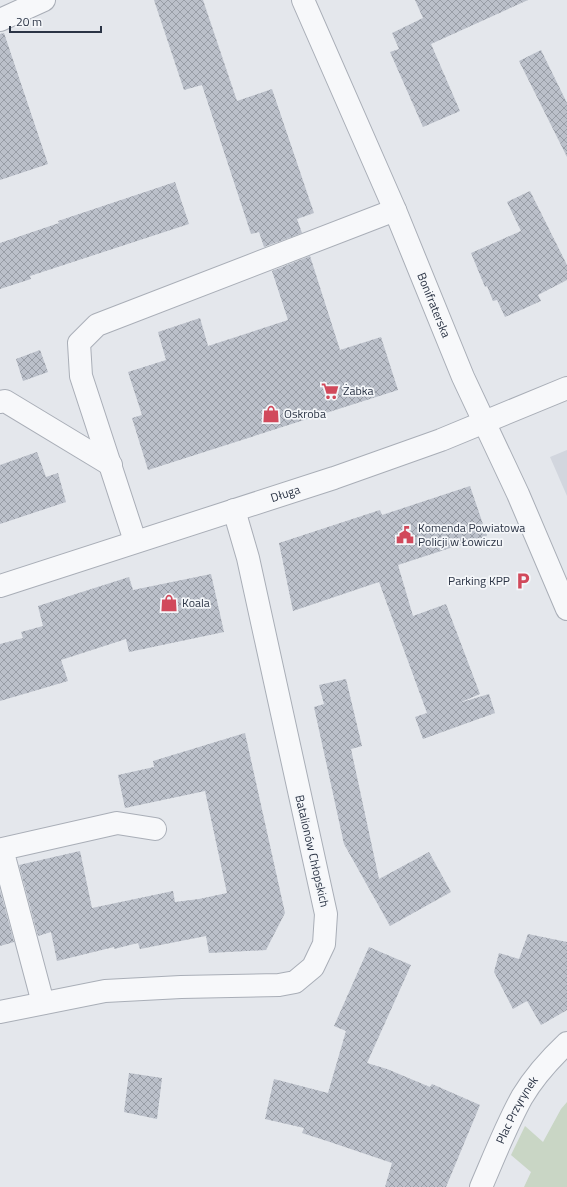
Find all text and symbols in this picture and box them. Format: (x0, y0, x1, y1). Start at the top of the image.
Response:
scale bar (10, 8, 101, 34)
text: 20 m (16, 12, 42, 31)
street label: Bonifraterska (412, 270, 456, 340)
supermarket icon: Żabka (320, 381, 340, 401)
place label: Żabka (343, 381, 373, 400)
shop icon: Oskroba (261, 404, 281, 424)
place label: Oskroba (284, 404, 326, 423)
street label: Długa (268, 480, 303, 507)
place label: Komenda Powiatowa Policji w Łowiczu (418, 518, 525, 551)
public building icon: Komenda Powiatowa Policji w Łowiczu (395, 525, 415, 545)
place label: Parking KPP (448, 571, 510, 590)
parking icon: Parking KPP (513, 571, 533, 591)
shop icon: Koala (159, 593, 179, 613)
place label: Koala (182, 593, 210, 612)
street label: Batalionów Chłopskich (290, 793, 335, 909)
street label: Plac Przyrynek (491, 1072, 543, 1147)

